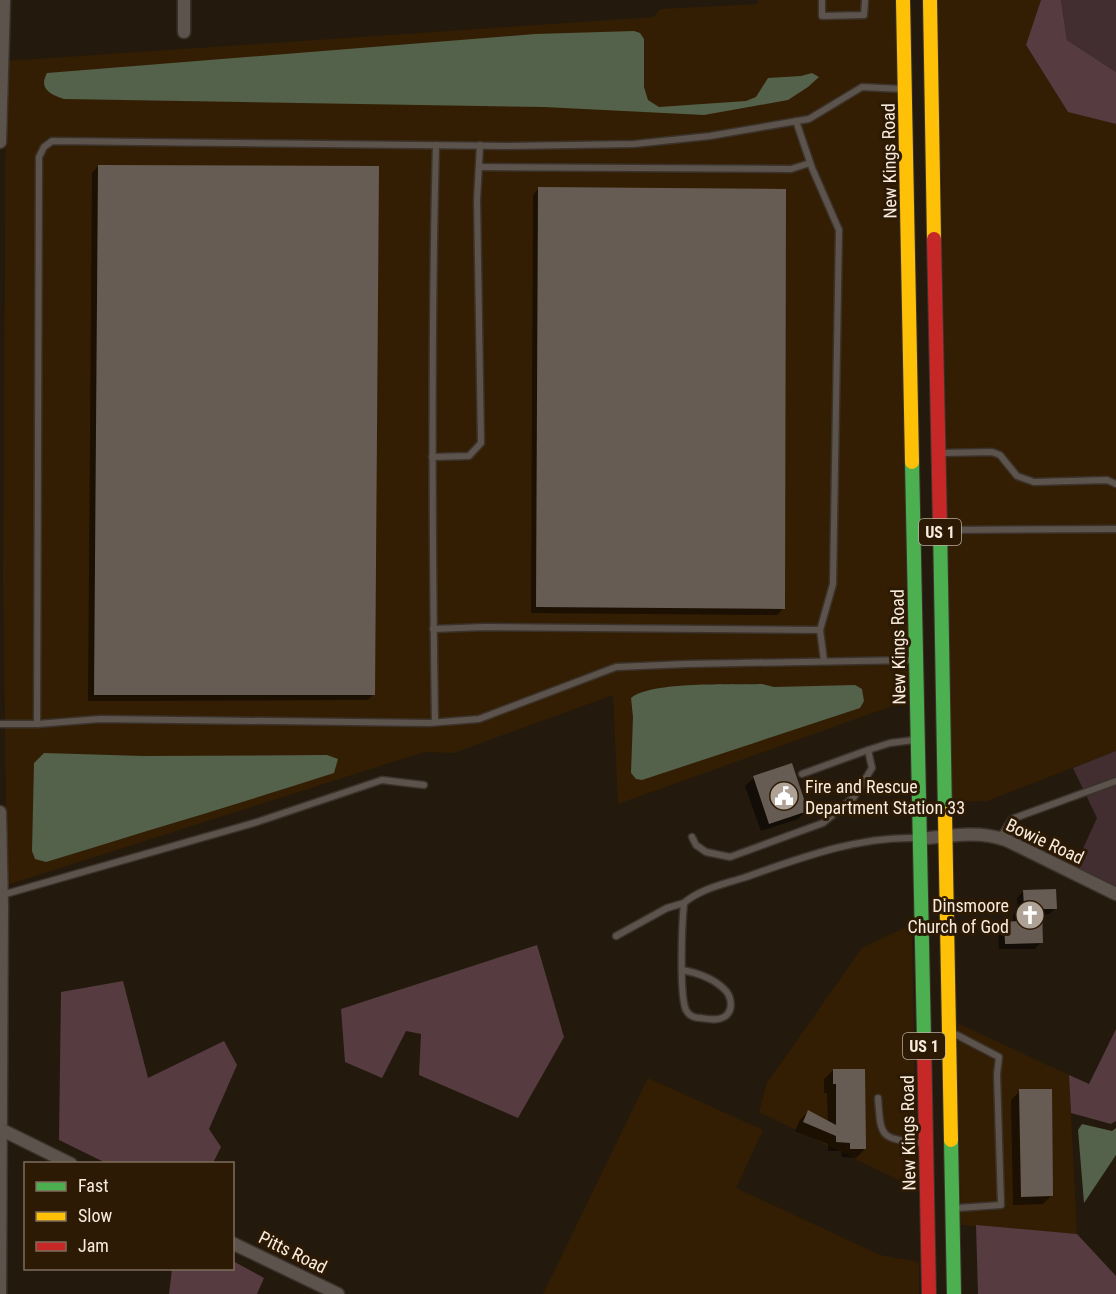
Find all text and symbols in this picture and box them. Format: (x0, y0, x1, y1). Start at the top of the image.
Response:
street label: New Kings Road (877, 103, 901, 219)
road number: US 1 (919, 519, 961, 545)
street label: New Kings Road (886, 589, 910, 705)
place label: Fire and Rescue Department Station 33 (805, 776, 965, 818)
public building icon: Fire and Rescue Department Station 33 (768, 780, 800, 812)
street label: Bowie Road (1003, 814, 1087, 868)
place label: Dinsmoore Church of God (907, 895, 1009, 937)
church icon: Dinsmoore Church of God (1014, 899, 1046, 931)
road number: US 1 (903, 1033, 945, 1059)
street label: New Kings Road (896, 1075, 920, 1191)
legend (24, 1162, 234, 1270)
text: Fast (78, 1175, 109, 1196)
text: Slow (78, 1205, 113, 1226)
street label: Pitts Road (255, 1227, 331, 1277)
text: Jam (78, 1235, 109, 1256)

